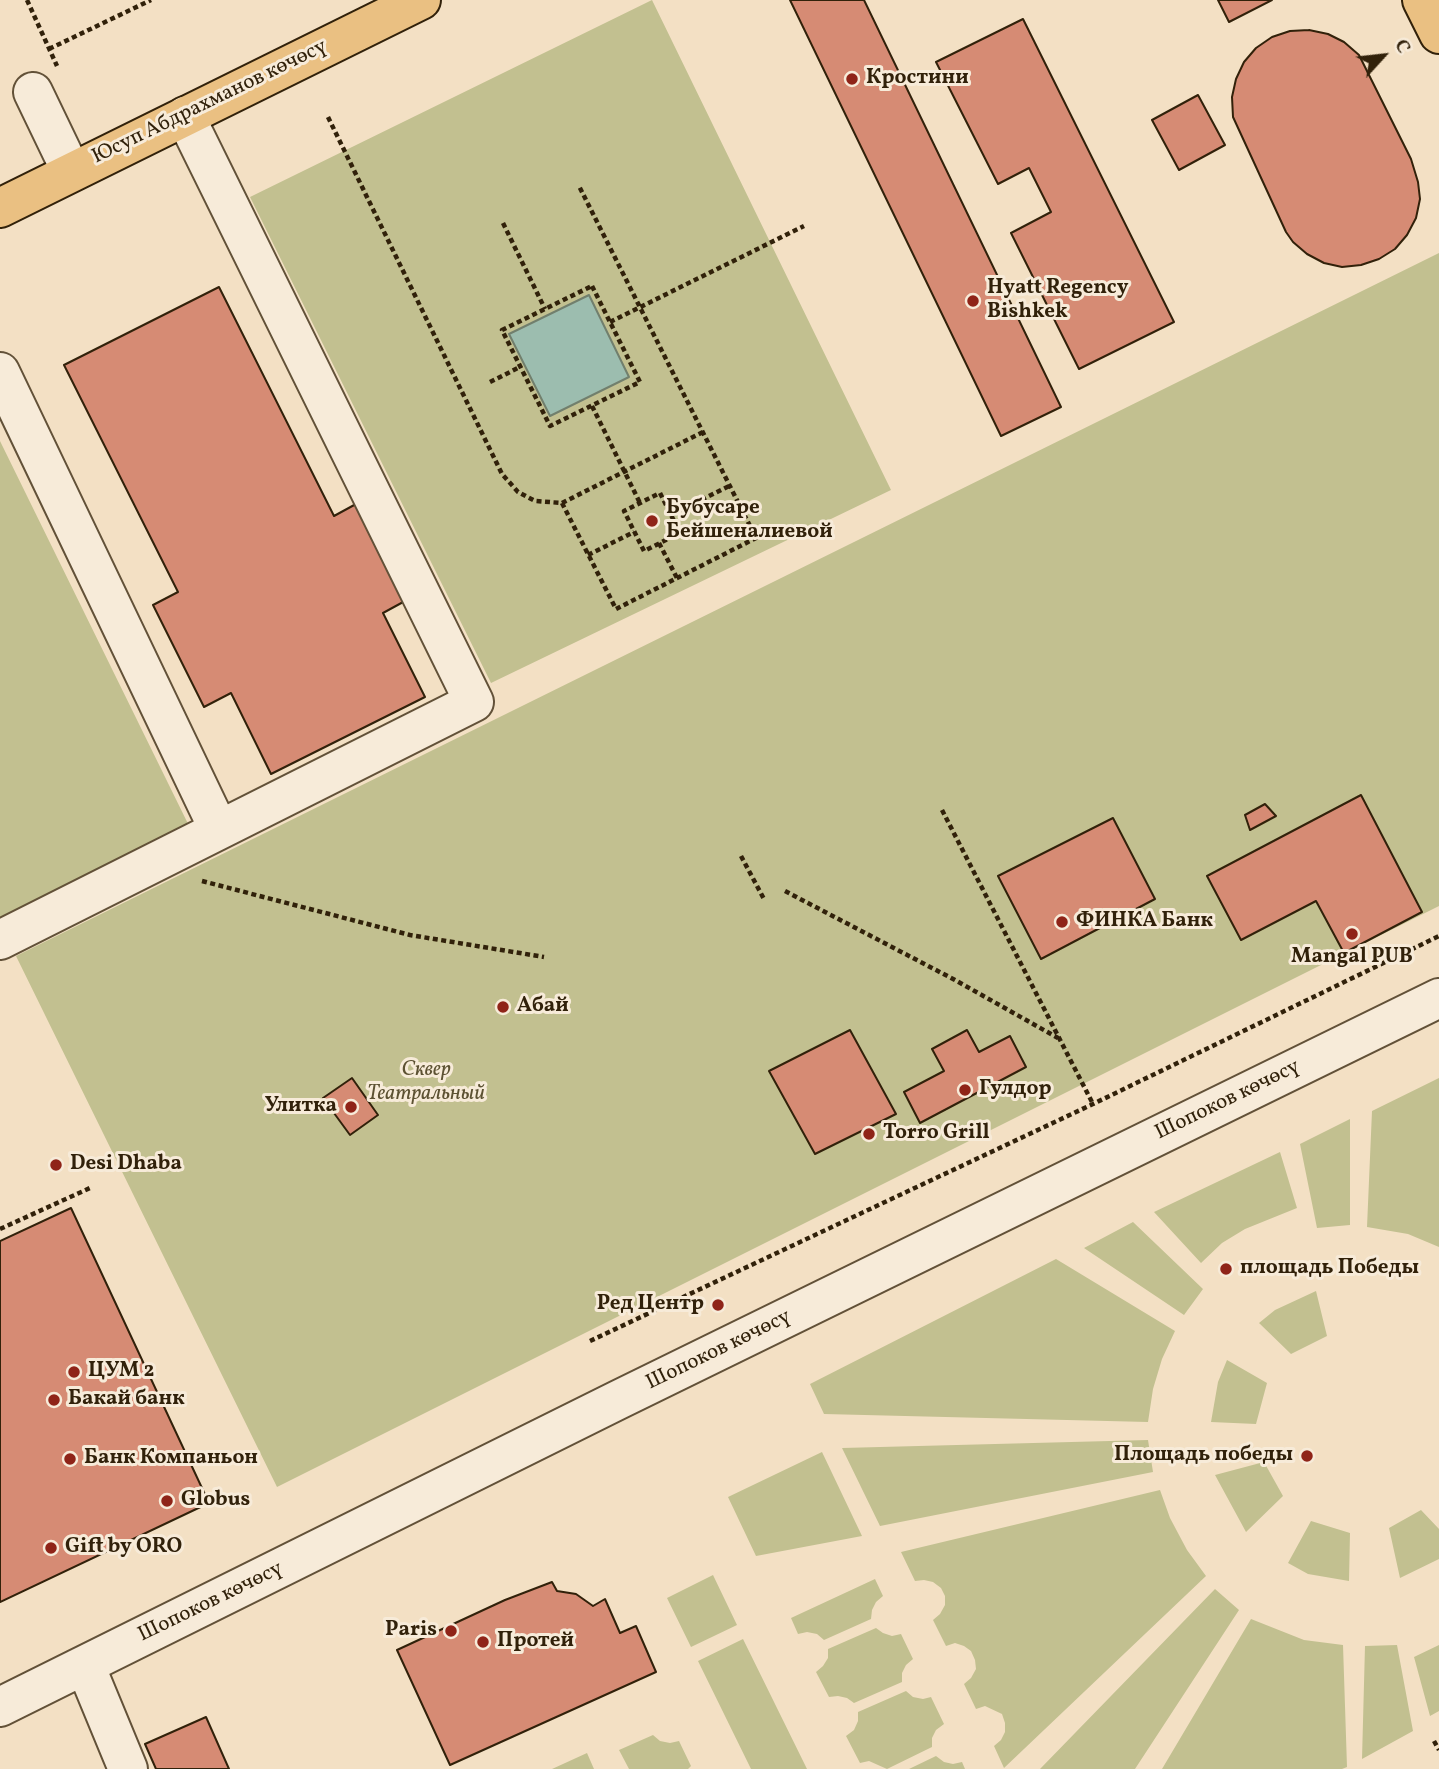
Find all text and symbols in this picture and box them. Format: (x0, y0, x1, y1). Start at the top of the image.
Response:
north arrow (1348, 21, 1418, 91)
street label: Юсуп Абдрахманов көчөсү (88, 35, 332, 171)
text: С (1387, 35, 1416, 58)
place label: Кростини (866, 66, 969, 92)
marker: Кростини (844, 71, 860, 87)
place label: Hyatt Regency Bishkek (987, 276, 1128, 326)
marker: Hyatt Regency Bishkek (965, 293, 981, 309)
place label: Бубусаре Бейшеналиевой (666, 496, 833, 546)
marker: Бубусаре Бейшеналиевой (644, 513, 660, 529)
place label: ФИНКА Банк (1076, 909, 1213, 935)
marker: ФИНКА Банк (1054, 914, 1070, 930)
marker: Mangal PUB (1344, 926, 1360, 942)
place label: Mangal PUB (1291, 945, 1413, 971)
place label: Абай (517, 994, 569, 1020)
marker: Абай (495, 999, 511, 1015)
street label: Шопоков көчөсү (1152, 1055, 1304, 1147)
park label: Сквер Театральный (367, 1058, 485, 1108)
place label: Гулдор (979, 1077, 1052, 1103)
marker: Гулдор (957, 1082, 973, 1098)
place label: Улитка (265, 1094, 337, 1120)
marker: Улитка (343, 1099, 359, 1115)
place label: Torro Grill (883, 1121, 990, 1147)
marker: Torro Grill (861, 1126, 877, 1142)
place label: Desi Dhaba (70, 1152, 182, 1178)
marker: Desi Dhaba (48, 1157, 64, 1173)
place label: площадь Победы (1240, 1256, 1419, 1282)
marker: площадь Победы (1218, 1261, 1234, 1277)
place label: Ред Центр (597, 1292, 704, 1318)
marker: Ред Центр (710, 1297, 726, 1313)
street label: Шопоков көчөсү (643, 1305, 795, 1397)
place label: ЦУМ 2 (88, 1359, 155, 1385)
marker: ЦУМ 2 (66, 1364, 82, 1380)
place label: Бакай банк (68, 1387, 185, 1413)
marker: Бакай банк (46, 1392, 62, 1408)
place label: Площадь победы (1114, 1443, 1293, 1469)
place label: Банк Компаньон (84, 1446, 258, 1472)
marker: Площадь победы (1299, 1448, 1315, 1464)
marker: Банк Компаньон (62, 1451, 78, 1467)
place label: Globus (181, 1488, 250, 1514)
marker: Globus (159, 1493, 175, 1509)
place label: Gift by ORO (65, 1535, 182, 1561)
marker: Gift by ORO (43, 1540, 59, 1556)
street label: Шопоков көчөсү (135, 1557, 287, 1649)
place label: Paris (385, 1618, 437, 1644)
marker: Paris (443, 1623, 459, 1639)
place label: Протей (497, 1629, 574, 1655)
marker: Протей (475, 1634, 491, 1650)

